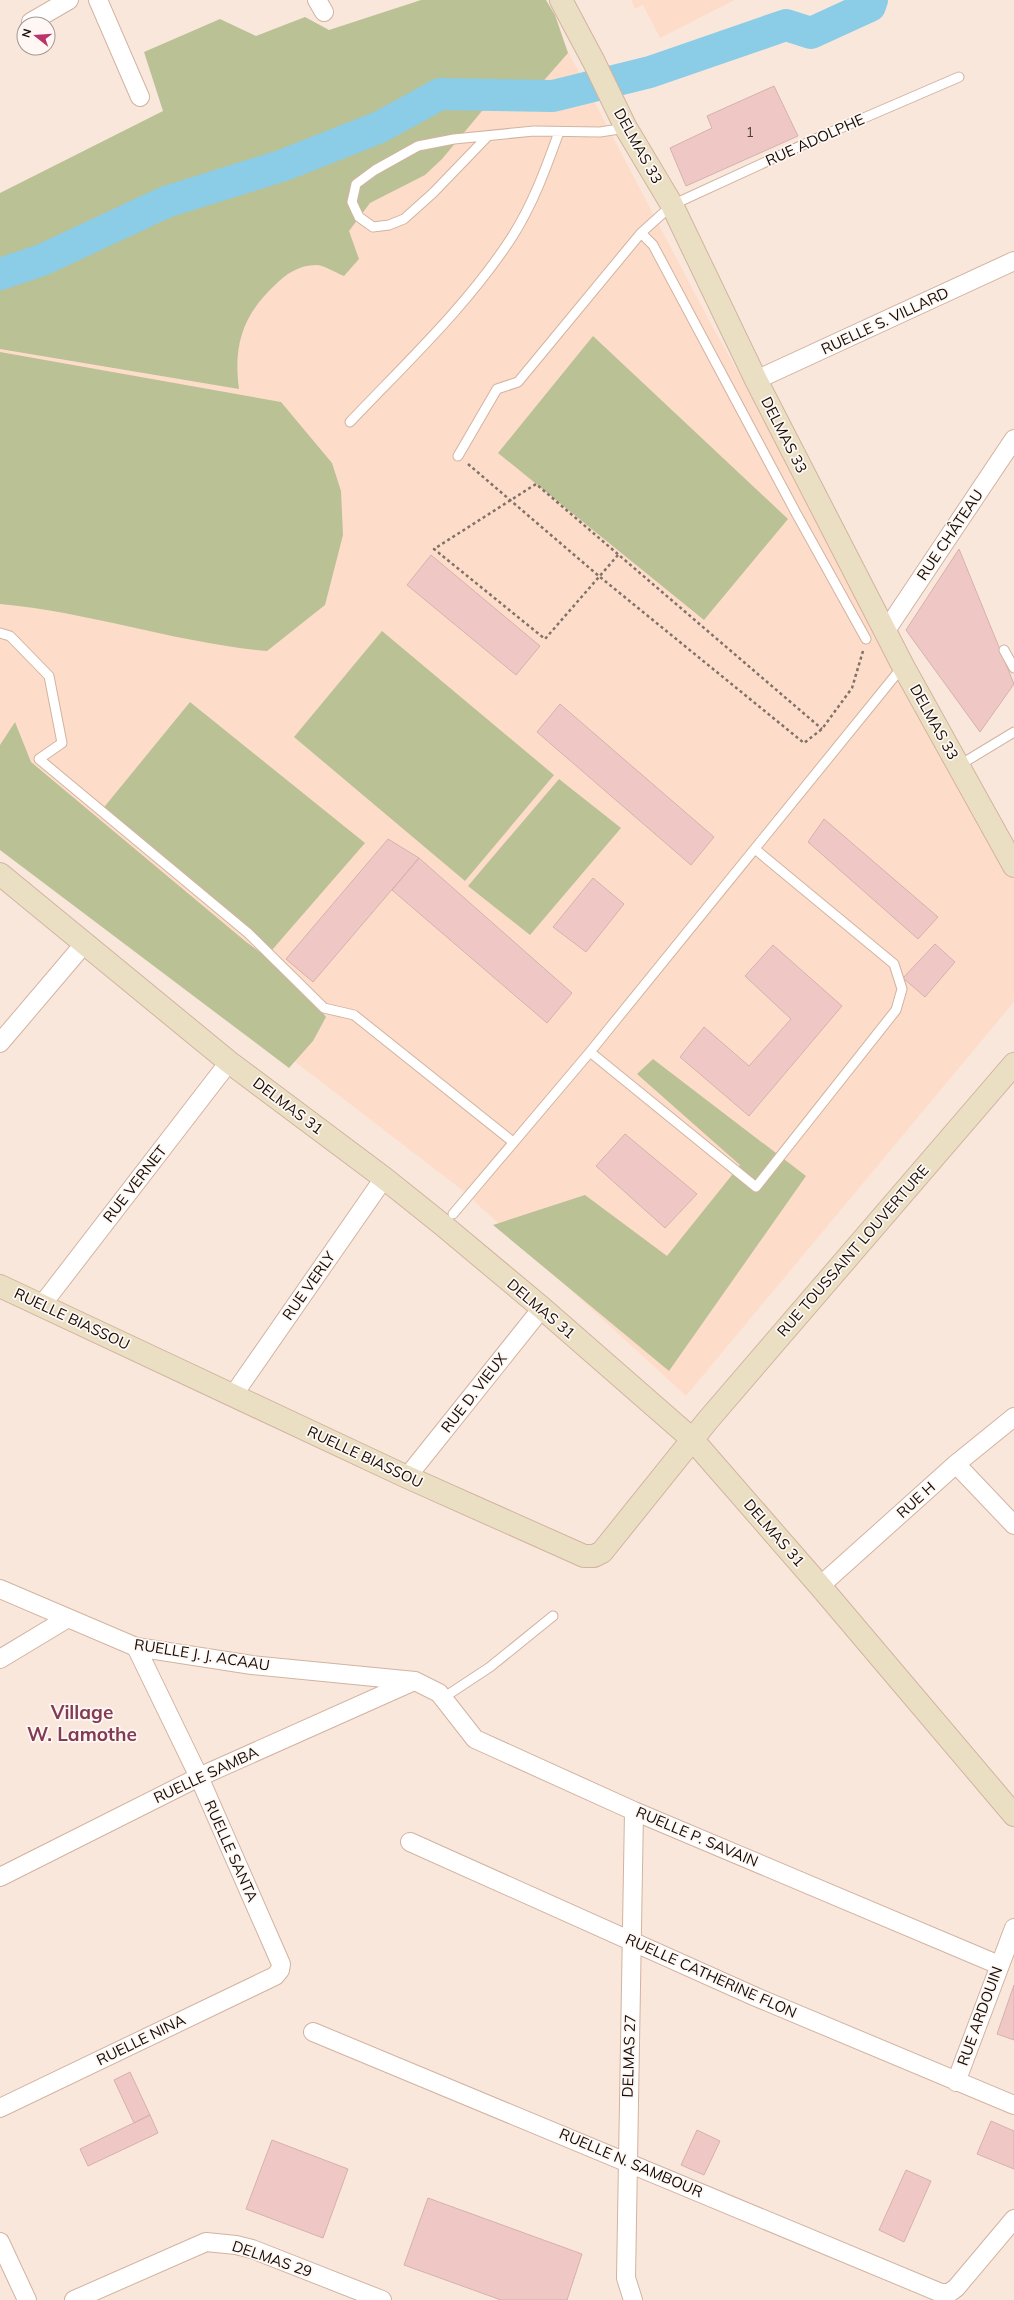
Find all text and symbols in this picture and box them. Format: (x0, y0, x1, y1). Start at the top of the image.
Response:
north arrow (16, 16, 56, 56)
text: N (19, 27, 34, 39)
street label: DELMAS 33 (610, 105, 667, 187)
street label: RUE ADOLPHE (762, 109, 867, 170)
house number: 1 (746, 124, 754, 140)
street label: RUELLE S. VILLARD (818, 283, 952, 358)
street label: DELMAS 33 (757, 393, 812, 476)
street label: RUE CHÂTEAU (912, 486, 987, 584)
street label: DELMAS 33 (906, 681, 963, 763)
street label: DELMAS 31 (249, 1073, 327, 1138)
street label: RUE VERNET (99, 1141, 171, 1226)
street label: RUE TOUSSAINT LOUVERTURE (773, 1161, 933, 1340)
street label: RUE VERLY (278, 1247, 340, 1324)
street label: DELMAS 31 (503, 1275, 579, 1343)
street label: RUELLE BIASSOU (11, 1283, 133, 1354)
street label: RUE D. VIEUX (437, 1349, 511, 1436)
street label: RUELLE BIASSOU (304, 1421, 426, 1492)
street label: RUE H (892, 1477, 939, 1522)
street label: DELMAS 31 (740, 1495, 809, 1570)
street label: RUELLE J. J. ACAAU (133, 1634, 271, 1675)
district label: Village W. Lamothe (27, 1700, 137, 1746)
street label: RUELLE SAMBA (150, 1742, 261, 1807)
street label: RUELLE SANTA (200, 1797, 262, 1905)
street label: RUELLE P. SAVAIN (633, 1802, 761, 1871)
street label: RUELLE CATHERINE FLON (623, 1929, 800, 2022)
street label: RUE ARDOUIN (953, 1964, 1006, 2068)
street label: RUELLE NINA (93, 2010, 188, 2069)
street label: DELMAS 27 (618, 2014, 639, 2098)
street label: RUELLE N. SAMBOUR (557, 2124, 706, 2201)
street label: DELMAS 29 (230, 2236, 315, 2281)

